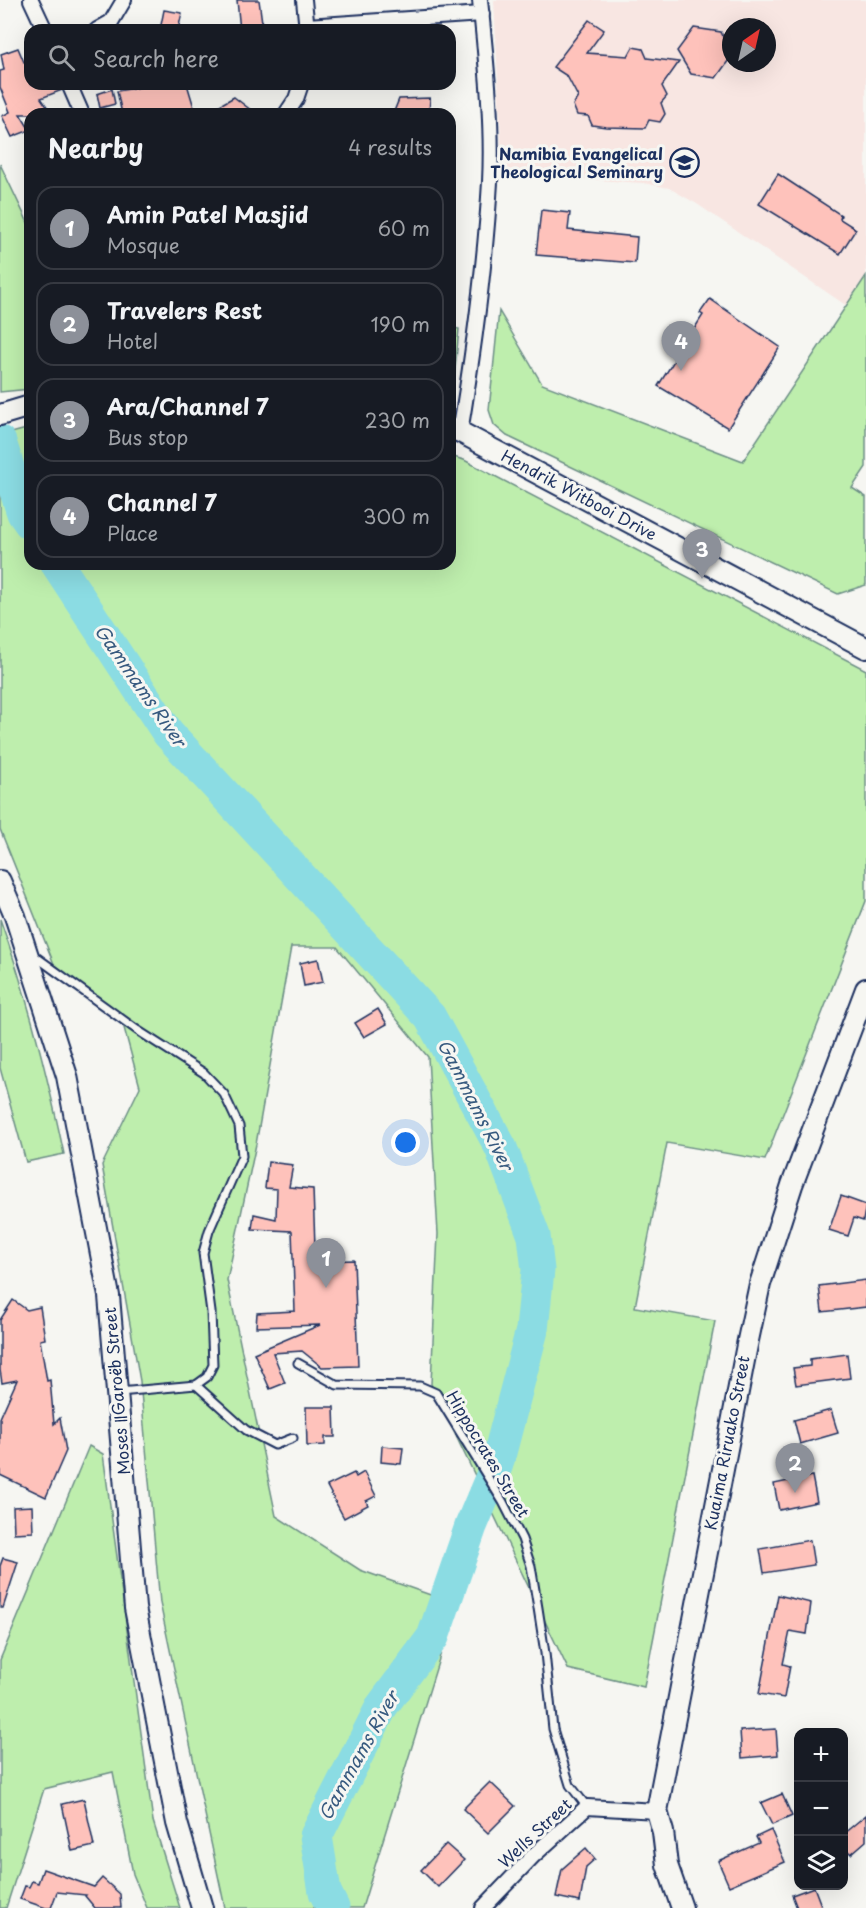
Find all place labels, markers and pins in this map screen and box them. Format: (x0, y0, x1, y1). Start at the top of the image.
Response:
place label: Namibia Evangelical Theological Seminary (490, 141, 663, 183)
school or university icon: Namibia Evangelical Theological Seminary (668, 147, 700, 179)
pin: 4 (662, 322, 700, 371)
pin: 3 (682, 530, 722, 579)
pin: 1 (306, 1238, 346, 1288)
pin: 2 (776, 1444, 814, 1493)

